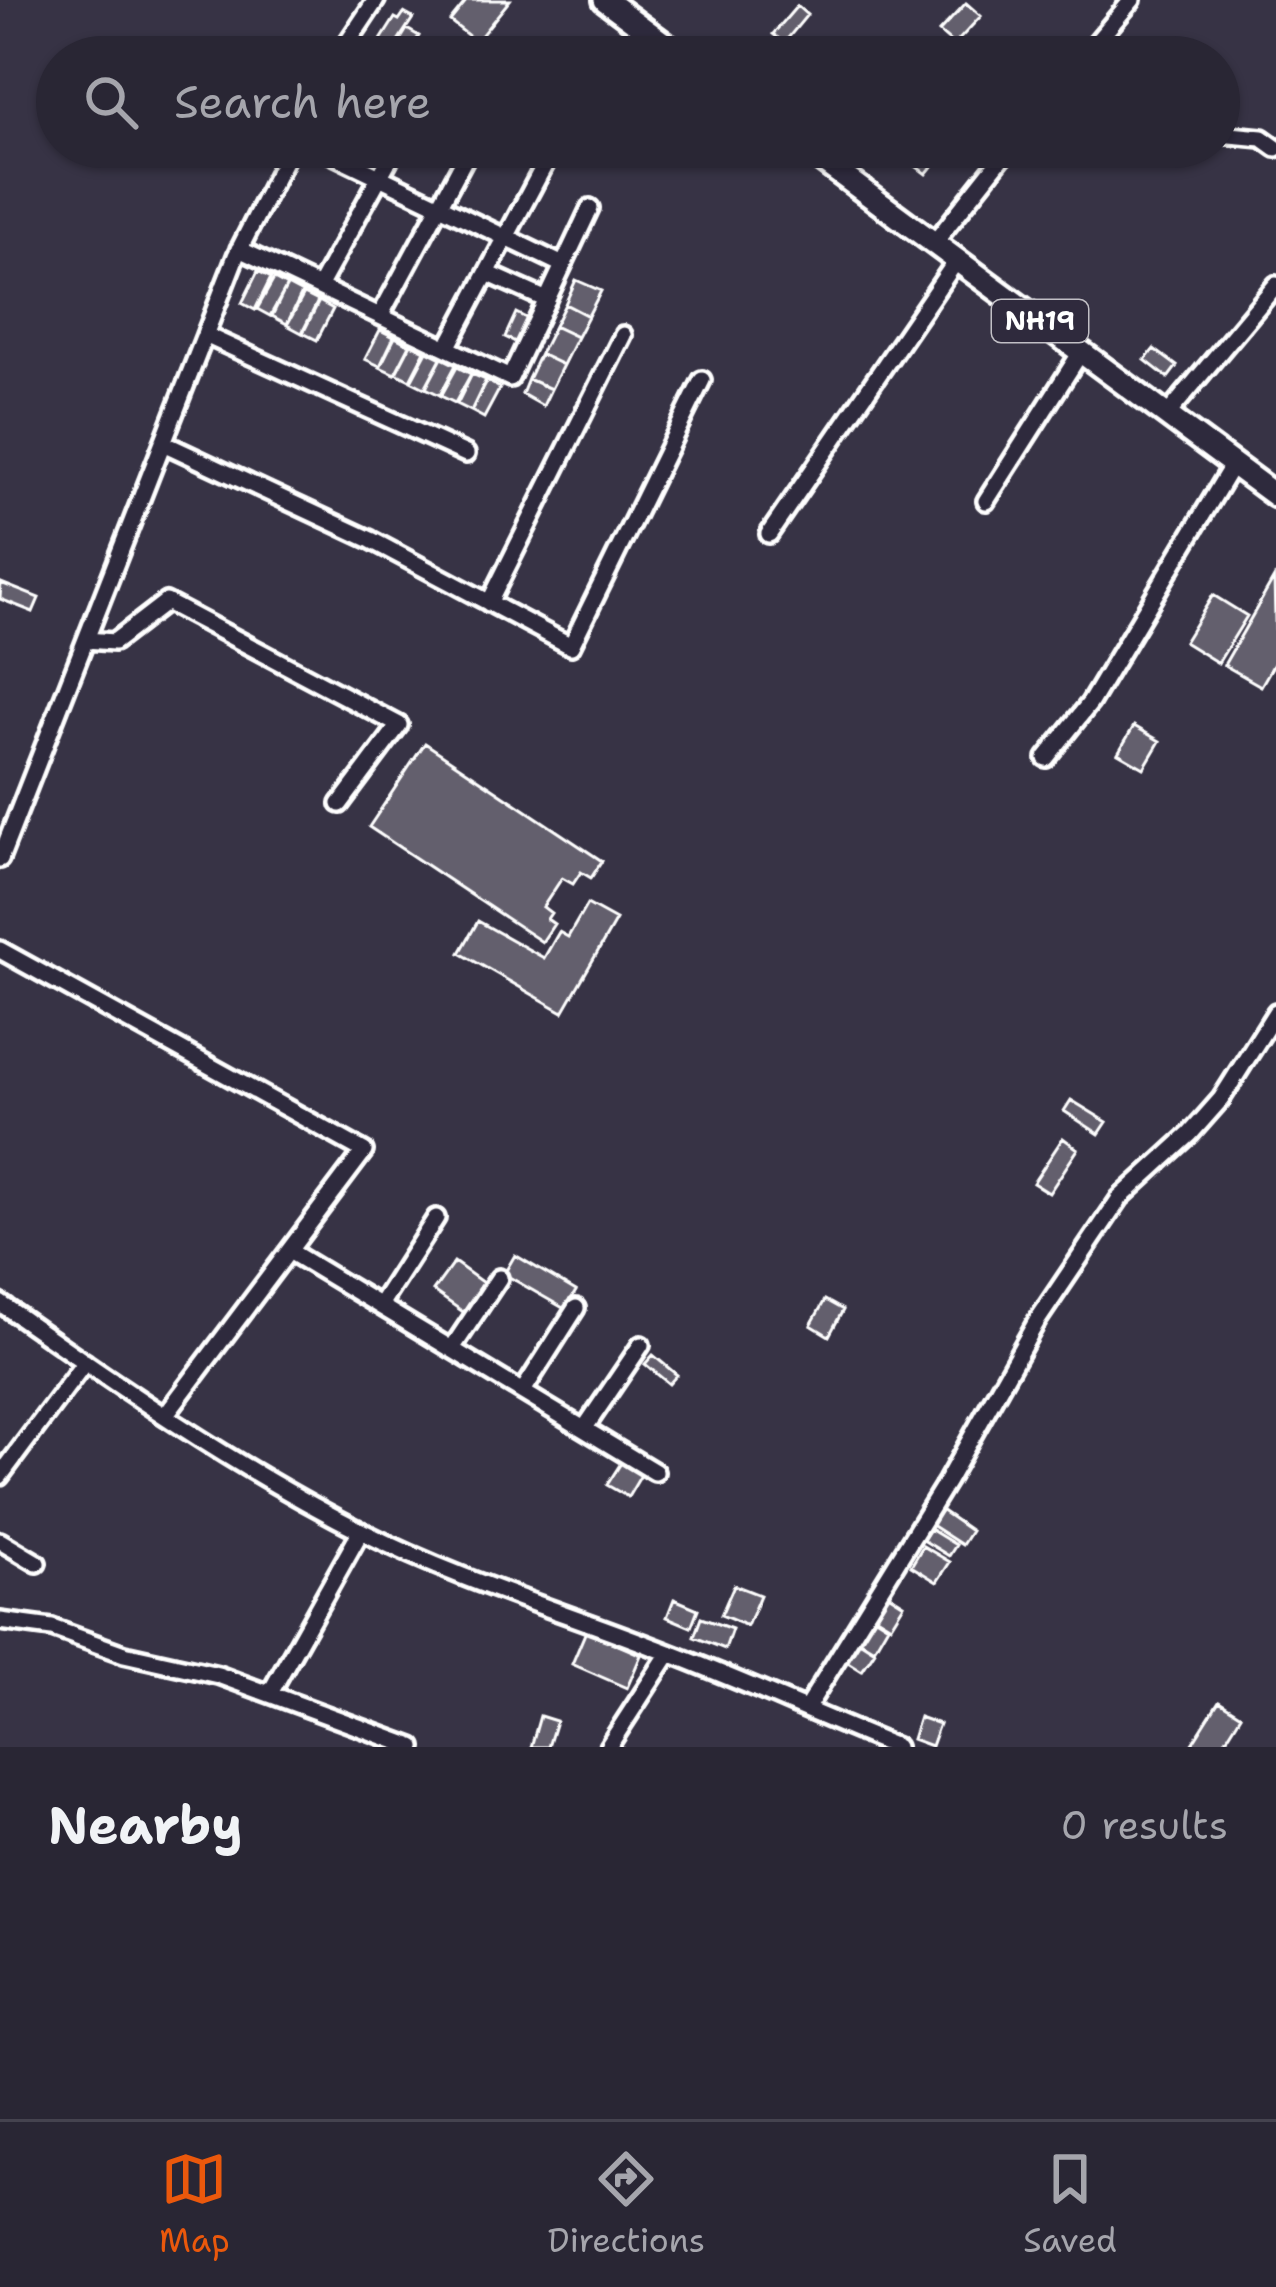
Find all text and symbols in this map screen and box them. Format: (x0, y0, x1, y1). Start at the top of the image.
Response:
search box (36, 36, 1240, 168)
icon: search (78, 69, 144, 135)
text: Search here (174, 72, 431, 132)
road number: NH19 (992, 300, 1088, 342)
text: Nearby (48, 1791, 243, 1859)
text: 0 results (1061, 1799, 1228, 1851)
tab: Map (159, 2146, 230, 2263)
tab: Directions (548, 2146, 705, 2263)
tab: Saved (1023, 2146, 1117, 2263)

